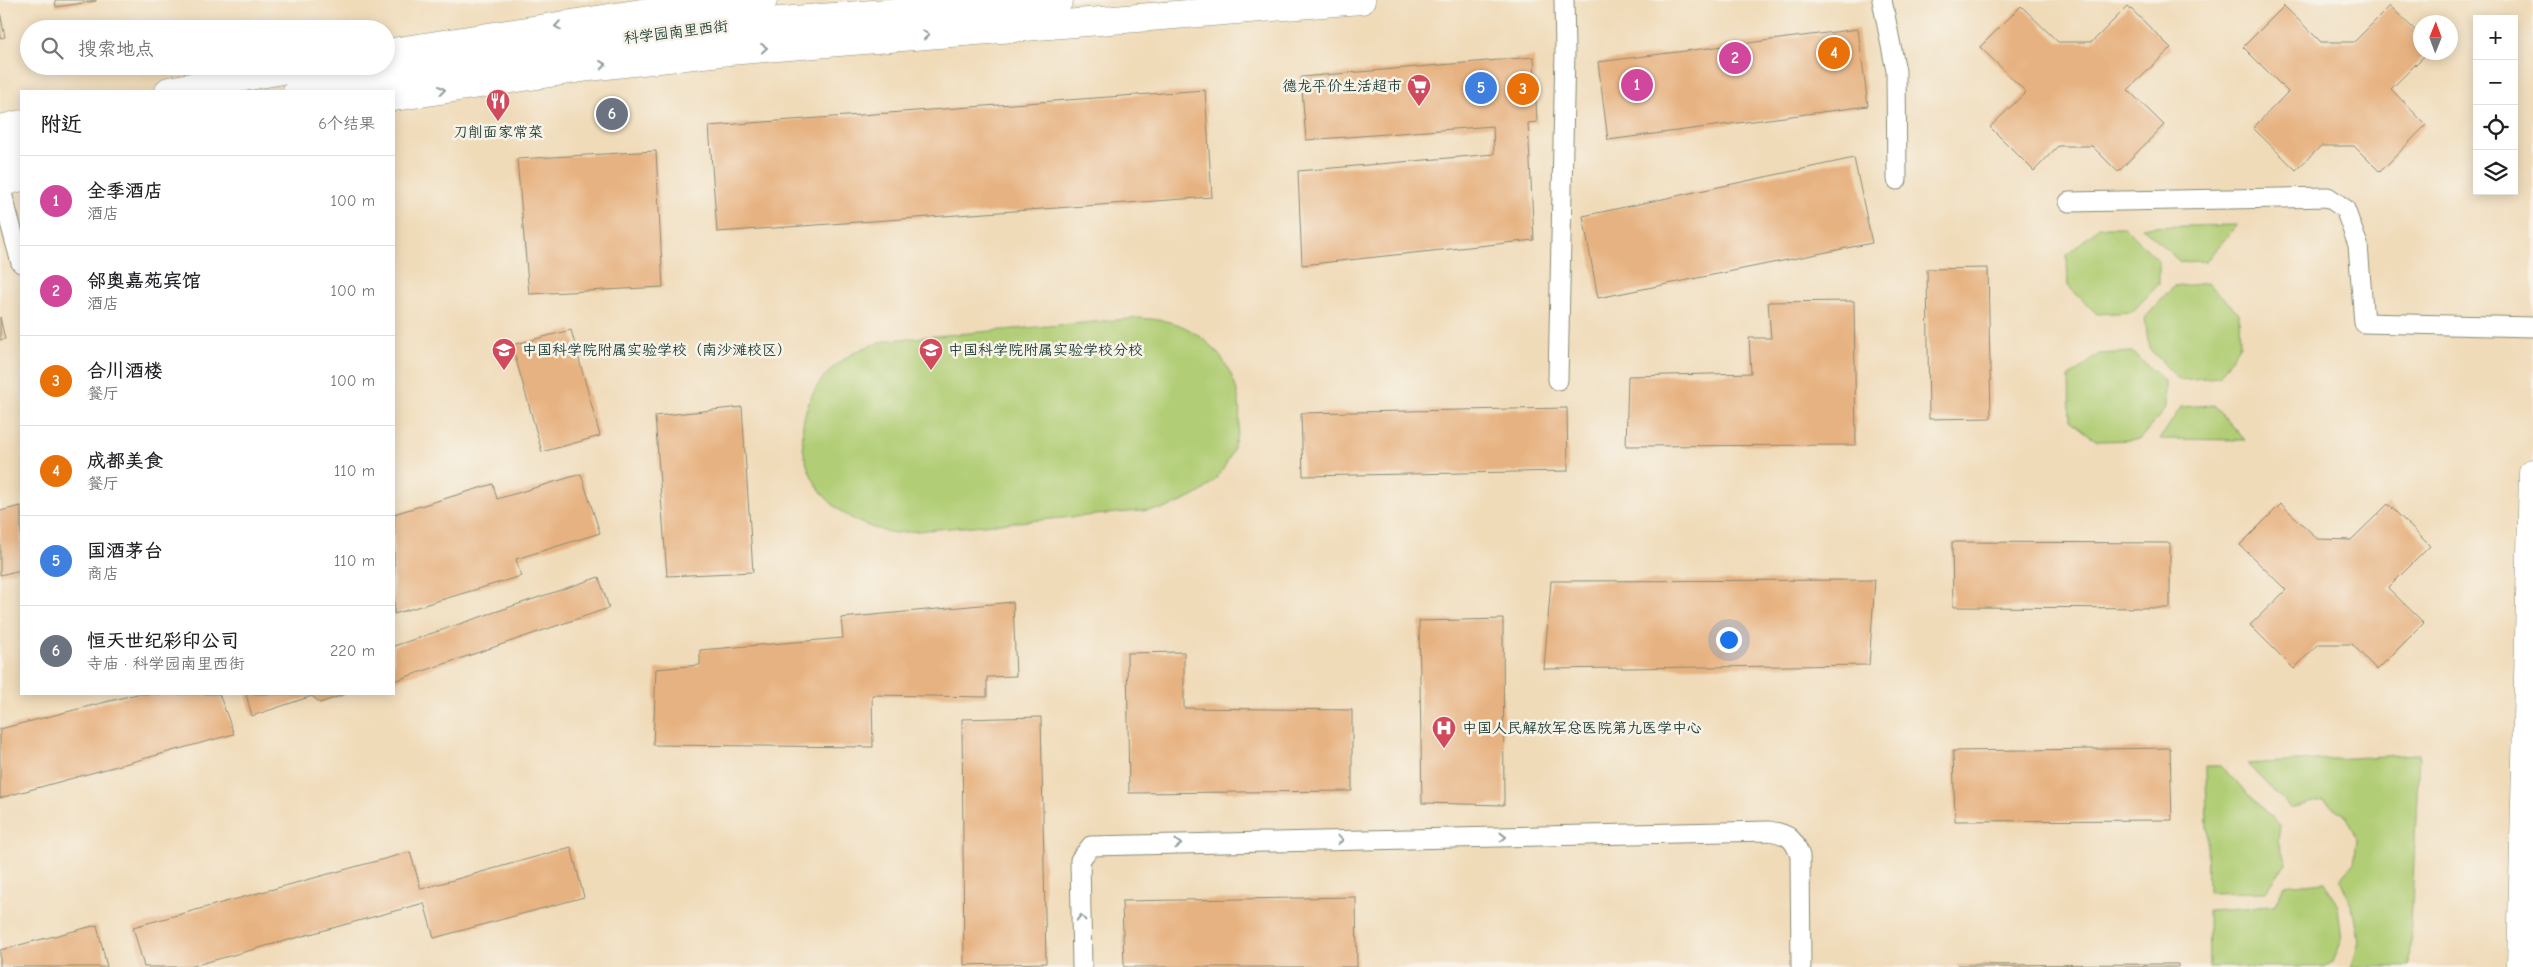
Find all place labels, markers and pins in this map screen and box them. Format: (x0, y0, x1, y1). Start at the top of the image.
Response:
pin: 4 (1818, 34, 1850, 72)
pin: 2 (1719, 39, 1751, 77)
pin: 1 (1621, 66, 1653, 104)
pin: 5 (1465, 69, 1497, 107)
pin: 3 (1507, 70, 1539, 108)
supermarket icon: 德龙平价生活超市 (1406, 73, 1432, 107)
place label: 德龙平价生活超市 (1282, 77, 1402, 95)
restaurant icon: 刀削面家常菜 (485, 88, 511, 122)
pin: 6 (596, 95, 628, 133)
place label: 刀削面家常菜 (453, 123, 543, 141)
school or university icon: 中国科学院附属实验学校（南沙滩校区） (491, 337, 517, 371)
school or university icon: 中国科学院附属实验学校分校 (918, 337, 944, 371)
place label: 中国科学院附属实验学校（南沙滩校区） (522, 341, 792, 359)
place label: 中国科学院附属实验学校分校 (948, 341, 1143, 359)
hospital icon: 中国人民解放军总医院第九医学中心 (1431, 715, 1457, 749)
place label: 中国人民解放军总医院第九医学中心 (1462, 719, 1702, 737)

